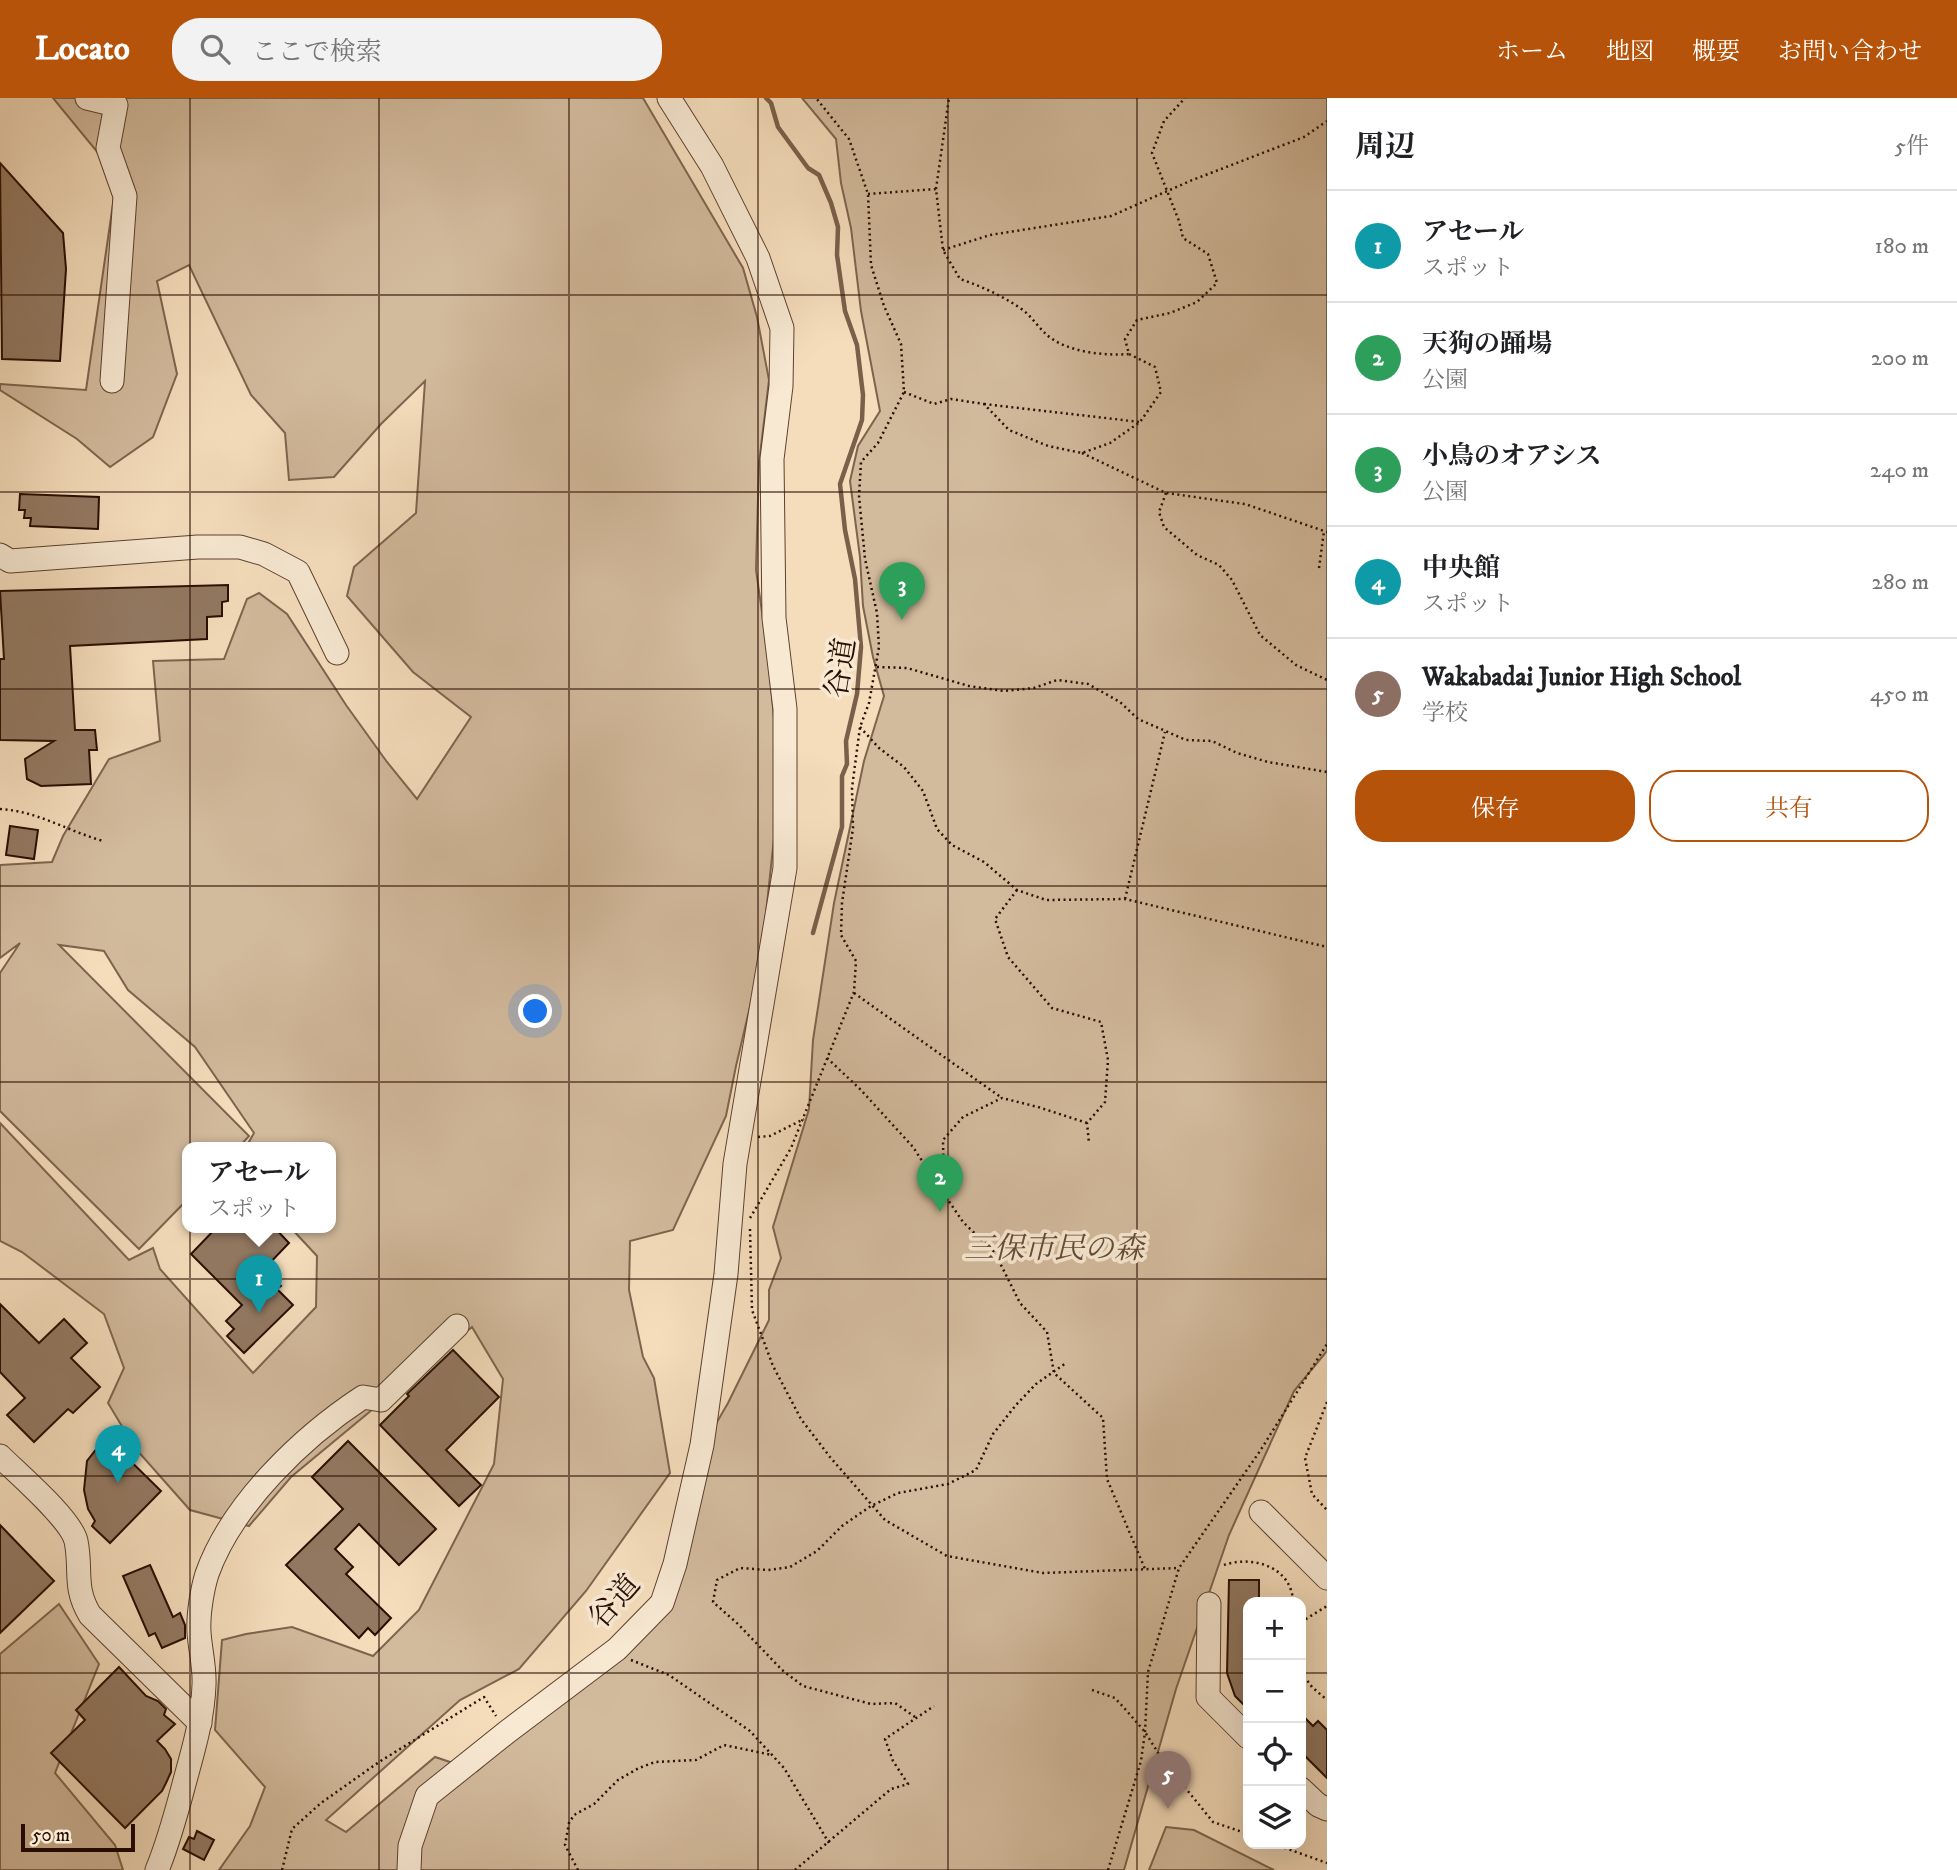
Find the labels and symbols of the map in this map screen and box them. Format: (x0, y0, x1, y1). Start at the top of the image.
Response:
pin: 3 (879, 562, 925, 620)
street label: 谷道 (819, 636, 864, 701)
your location (518, 994, 552, 1028)
pin: 2 (917, 1154, 963, 1212)
park label: 三保市民の森 (964, 1231, 1147, 1268)
pin: 1 (236, 1255, 282, 1313)
pin: 4 (95, 1425, 141, 1483)
street label: 谷道 (581, 1567, 649, 1637)
pin: 5 (1145, 1751, 1191, 1809)
scale bar (21, 1821, 135, 1853)

